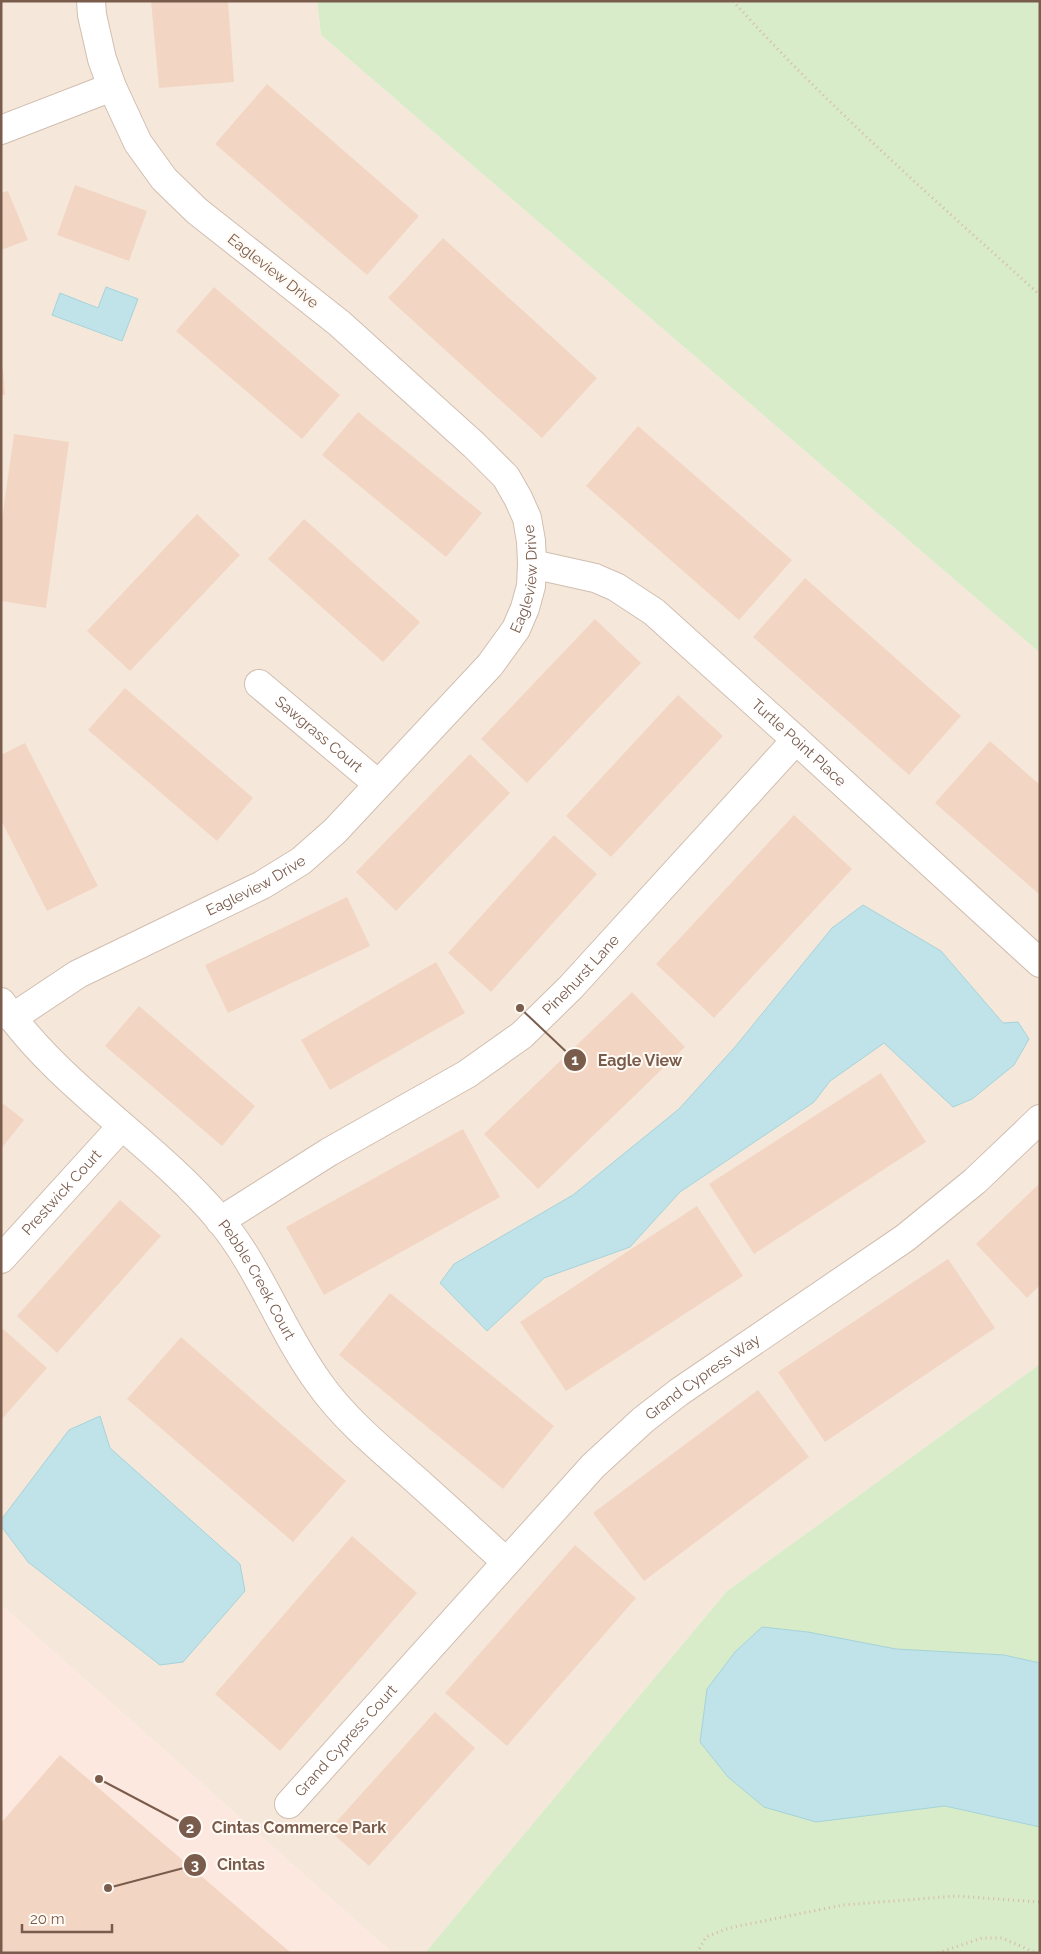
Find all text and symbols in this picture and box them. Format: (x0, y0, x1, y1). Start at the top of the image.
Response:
street label: Eagleview Drive (224, 230, 322, 312)
street label: Eagleview Drive (506, 523, 541, 636)
street label: Sawgrass Court (271, 692, 366, 776)
street label: Turtle Point Place (748, 695, 850, 790)
street label: Eagleview Drive (203, 851, 309, 920)
street label: Pinehurst Lane (539, 931, 623, 1019)
callout: Eagle View (562, 1045, 693, 1076)
text: 1 (571, 1051, 579, 1069)
text: Eagle View (598, 1051, 683, 1070)
street label: Prestwick Court (18, 1146, 105, 1239)
street label: Pebble Creek Court (214, 1216, 299, 1343)
street label: Grand Cypress Way (642, 1330, 763, 1424)
street label: Grand Cypress Court (291, 1681, 401, 1801)
callout: Cintas Commerce Park (177, 1812, 396, 1843)
text: Cintas Commerce Park (212, 1818, 386, 1837)
text: 2 (186, 1819, 194, 1837)
callout: Cintas (182, 1849, 275, 1880)
text: Cintas (217, 1855, 265, 1874)
text: 3 (191, 1856, 199, 1874)
scale bar (22, 1902, 112, 1934)
text: 20 m (30, 1910, 65, 1928)

